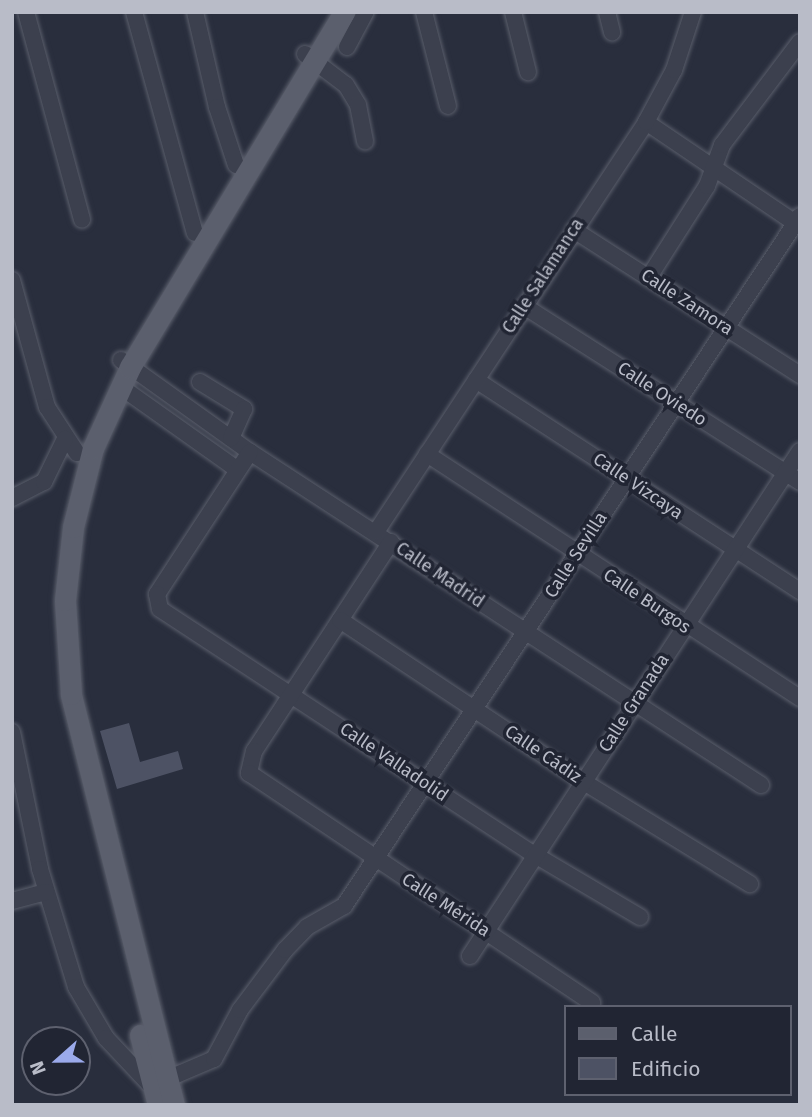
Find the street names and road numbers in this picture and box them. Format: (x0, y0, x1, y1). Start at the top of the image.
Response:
street label: Calle Salamanca (498, 214, 588, 338)
street label: Calle Zamora (637, 264, 737, 340)
street label: Calle Oviedo (613, 357, 711, 431)
street label: Calle Vizcaya (589, 448, 687, 524)
street label: Calle Sevilla (540, 508, 612, 602)
street label: Calle Madrid (392, 538, 488, 612)
street label: Calle Burgos (599, 564, 695, 638)
street label: Calle Granada (594, 650, 674, 756)
street label: Calle Valladolid (336, 718, 452, 806)
street label: Calle Cádiz (501, 720, 585, 788)
street label: Calle Mérida (398, 868, 494, 942)

